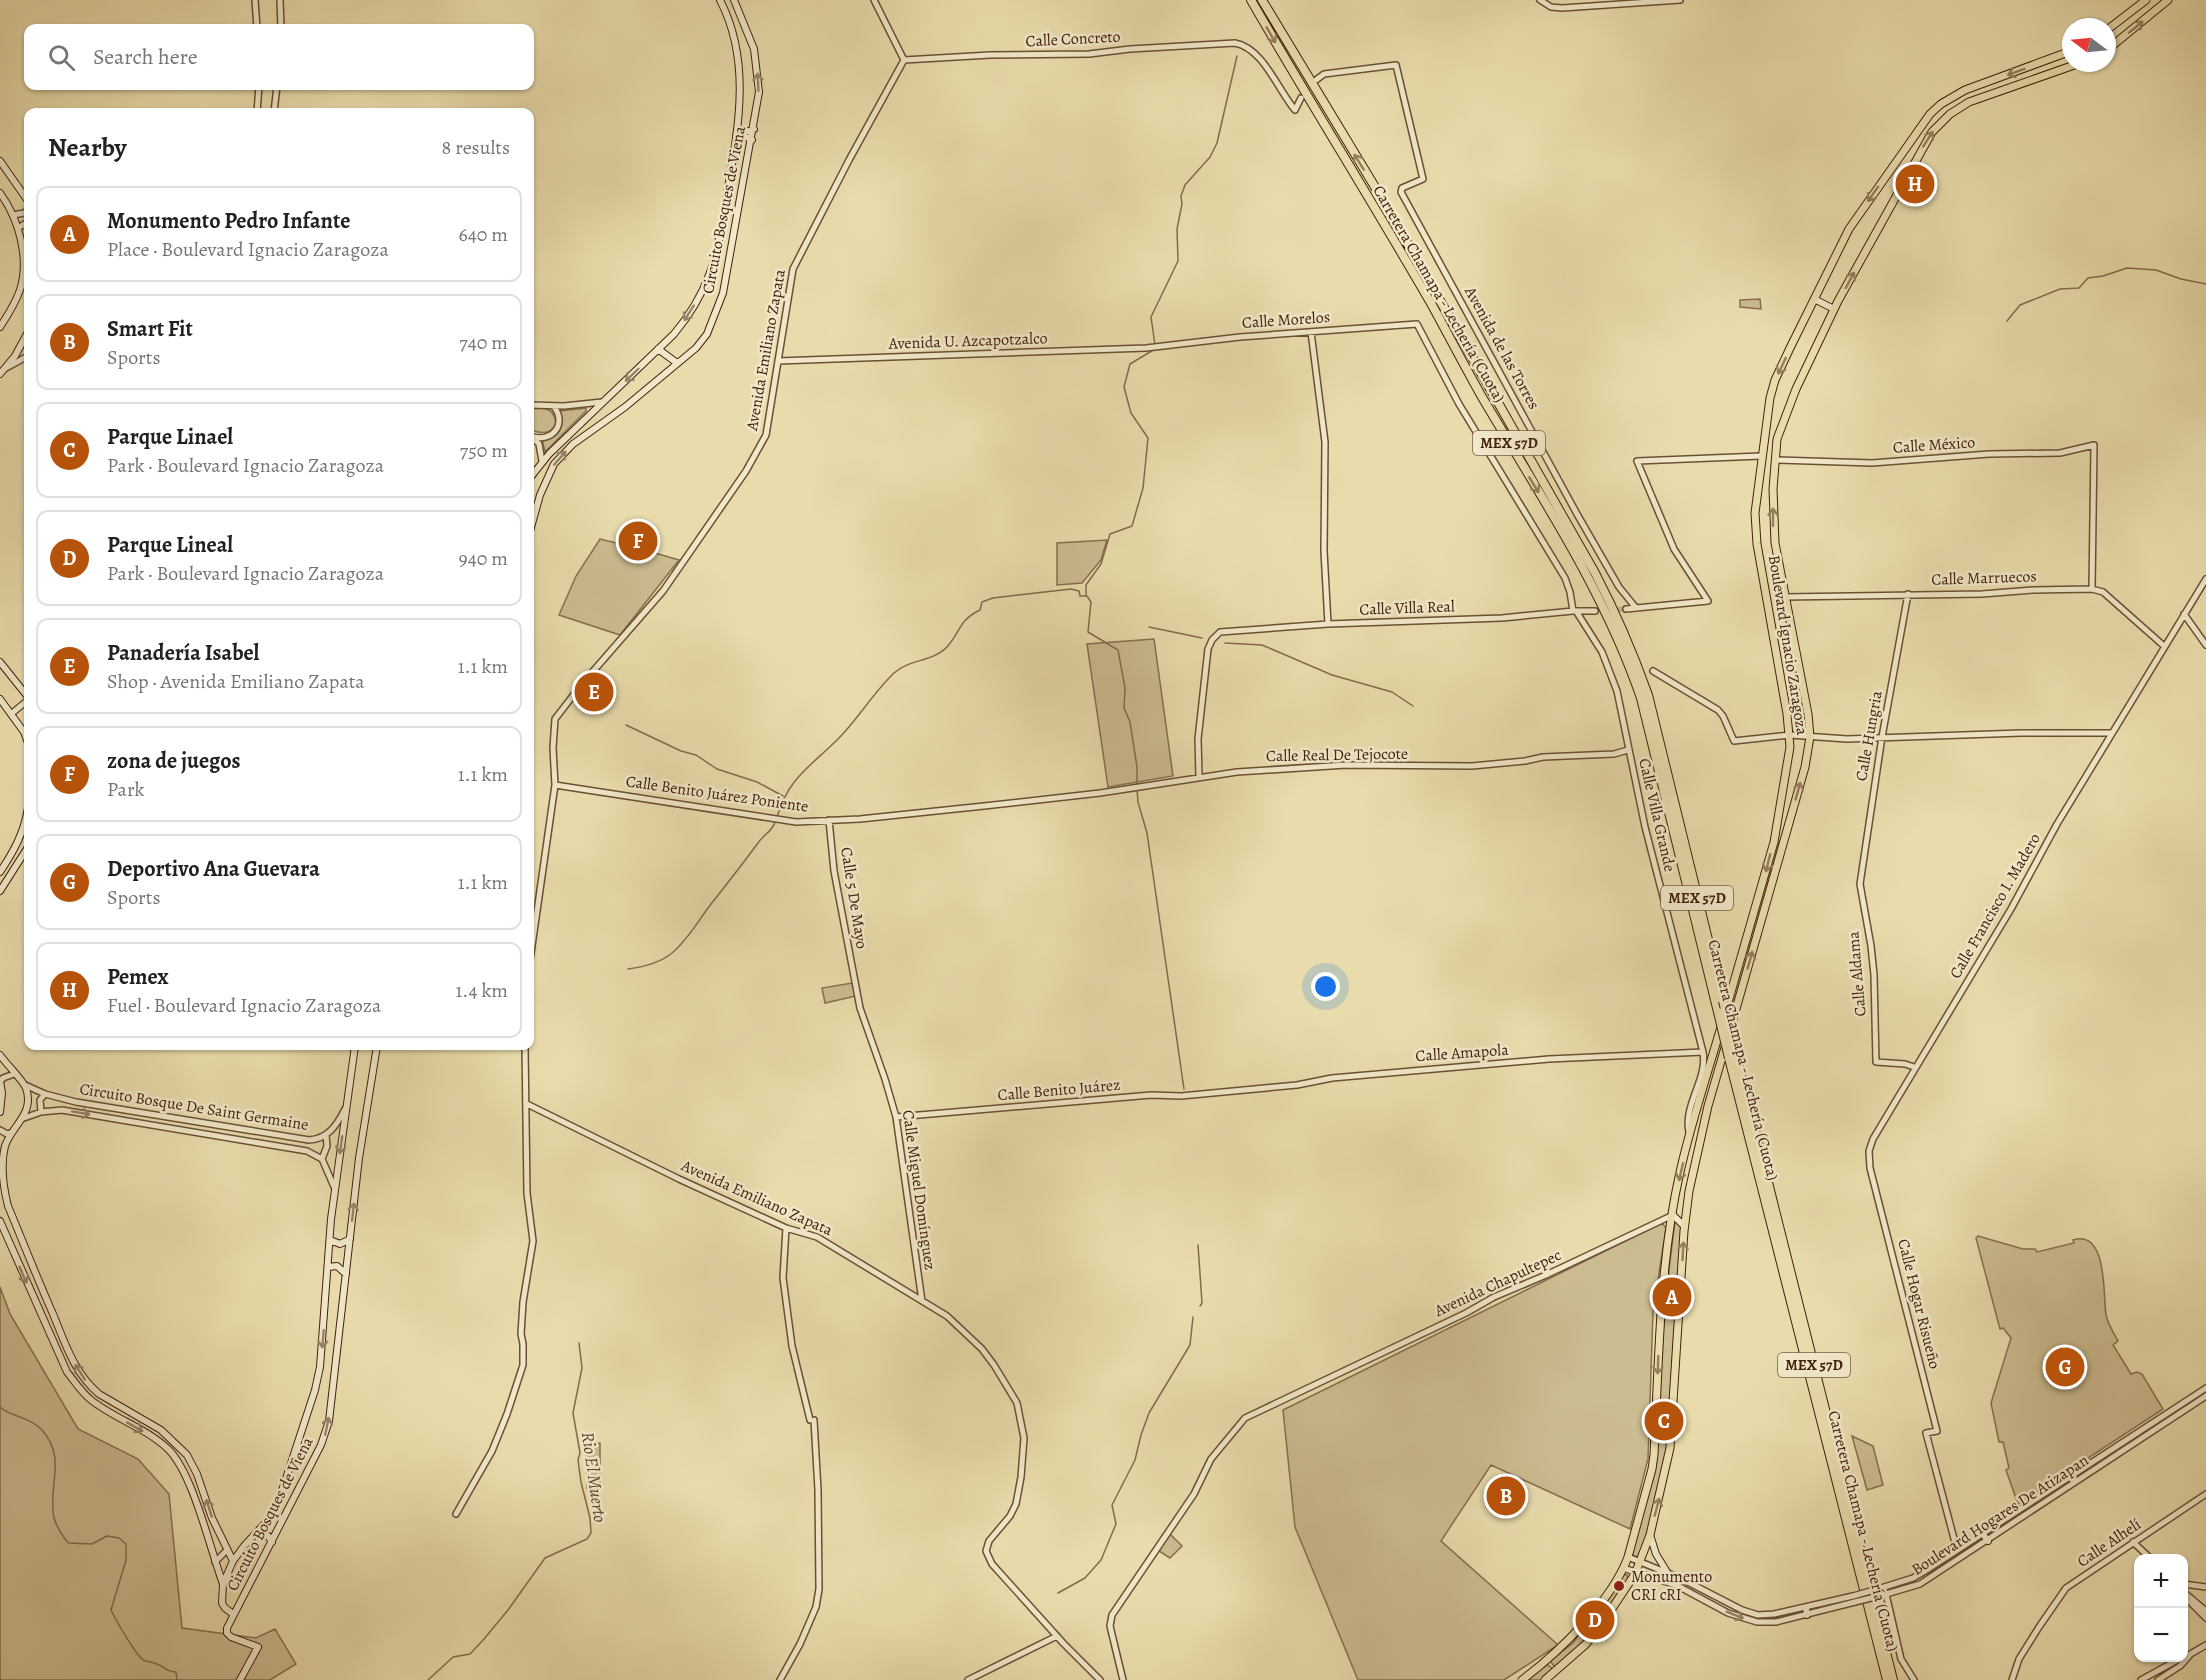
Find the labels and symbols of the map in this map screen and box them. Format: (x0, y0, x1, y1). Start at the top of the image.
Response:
north arrow (2062, 18, 2116, 72)
one-way arrow (2128, 20, 2144, 33)
street label: Calle Concreto (1025, 26, 1121, 52)
one-way arrow (1265, 26, 1277, 43)
one-way arrow (2007, 67, 2026, 78)
one-way arrow (753, 72, 764, 92)
street label: Circuito Bosques de Viena (697, 124, 751, 296)
one-way arrow (1922, 131, 1934, 148)
one-way arrow (1353, 154, 1365, 171)
pin: H (1896, 162, 1934, 207)
street label: Carretera Chamapa - Lechería (Cuota) (1368, 181, 1510, 407)
one-way arrow (1867, 185, 1879, 201)
street label: Avenida Emiliano Zapata (741, 267, 791, 433)
one-way arrow (1844, 272, 1856, 289)
street label: Avenida de las Torres (1459, 282, 1545, 413)
one-way arrow (683, 305, 696, 322)
street label: Calle Morelos (1241, 306, 1331, 334)
street label: Avenida U. Azcapotzalco (887, 327, 1048, 355)
one-way arrow (1775, 356, 1787, 374)
one-way arrow (624, 367, 639, 382)
road number: MEX 57D (1473, 431, 1545, 455)
street label: Calle México (1892, 431, 1976, 459)
one-way arrow (553, 451, 567, 466)
one-way arrow (1529, 476, 1541, 493)
one-way arrow (1767, 508, 1779, 528)
pin: F (618, 518, 658, 564)
street label: Boulevard Ignacio Zaragoza (1763, 553, 1813, 737)
street label: Calle Marruecos (1931, 565, 2037, 591)
street label: Calle Villa Real (1359, 595, 1455, 621)
pin: E (574, 670, 614, 714)
street label: Calle Hungria (1850, 689, 1888, 783)
street label: Calle Real De Tejocote (1266, 743, 1408, 767)
street label: Calle Villa Grande (1633, 756, 1681, 874)
street label: Calle Benito Juárez Poniente (624, 770, 810, 818)
one-way arrow (1793, 782, 1805, 801)
street label: Calle Francisco I. Madero (1944, 829, 2046, 983)
street label: Calle 5 De Mayo (835, 846, 873, 950)
one-way arrow (1762, 853, 1773, 872)
road number: MEX 57D (1661, 886, 1733, 910)
street label: Calle Aldama (1842, 930, 1872, 1017)
street label: Carretera Chamapa - Lechería (Cuota) (1702, 937, 1784, 1183)
one-way arrow (1745, 951, 1756, 970)
your location (1311, 972, 1340, 1001)
street label: Calle Amapola (1415, 1039, 1510, 1067)
street label: Calle Benito Juárez (997, 1074, 1121, 1106)
street label: Circuito Bosque De Saint Germaine (78, 1078, 310, 1136)
one-way arrow (71, 1108, 91, 1119)
street label: Calle Miguel Domínguez (897, 1109, 941, 1271)
one-way arrow (335, 1135, 346, 1154)
street label: Avenida Emiliano Zapata (677, 1154, 837, 1241)
one-way arrow (1674, 1162, 1686, 1181)
one-way arrow (348, 1202, 359, 1222)
street label: Calle Hogar Risueño (1892, 1237, 1946, 1371)
one-way arrow (1677, 1242, 1688, 1262)
street label: Avenida Chapultepec (1430, 1244, 1565, 1322)
one-way arrow (18, 1266, 29, 1284)
pin: A (1652, 1274, 1692, 1320)
one-way arrow (317, 1329, 328, 1348)
pin: G (2046, 1344, 2084, 1390)
road number: MEX 57D (1778, 1353, 1850, 1377)
one-way arrow (1653, 1355, 1664, 1375)
one-way arrow (74, 1365, 86, 1381)
pin: C (1644, 1398, 1684, 1444)
street label: Carretera Chamapa - Lechería (Cuota) (1822, 1408, 1904, 1654)
one-way arrow (322, 1417, 333, 1436)
one-way arrow (126, 1421, 143, 1433)
water label: Rio El Muerto (576, 1430, 612, 1524)
street label: Circuito Bosques de Viena (222, 1433, 319, 1595)
street label: Boulevard Hogares De Atizapan (1907, 1449, 2093, 1581)
pin: B (1486, 1474, 1526, 1518)
one-way arrow (1651, 1498, 1663, 1517)
one-way arrow (203, 1499, 214, 1518)
street label: Calle Alhelí (2073, 1514, 2145, 1572)
place label: Monumento CRI cRI (1631, 1566, 1712, 1606)
marker: Monumento CRI cRI (1612, 1579, 1626, 1593)
pin: D (1576, 1598, 1614, 1642)
one-way arrow (1725, 1611, 1743, 1622)

